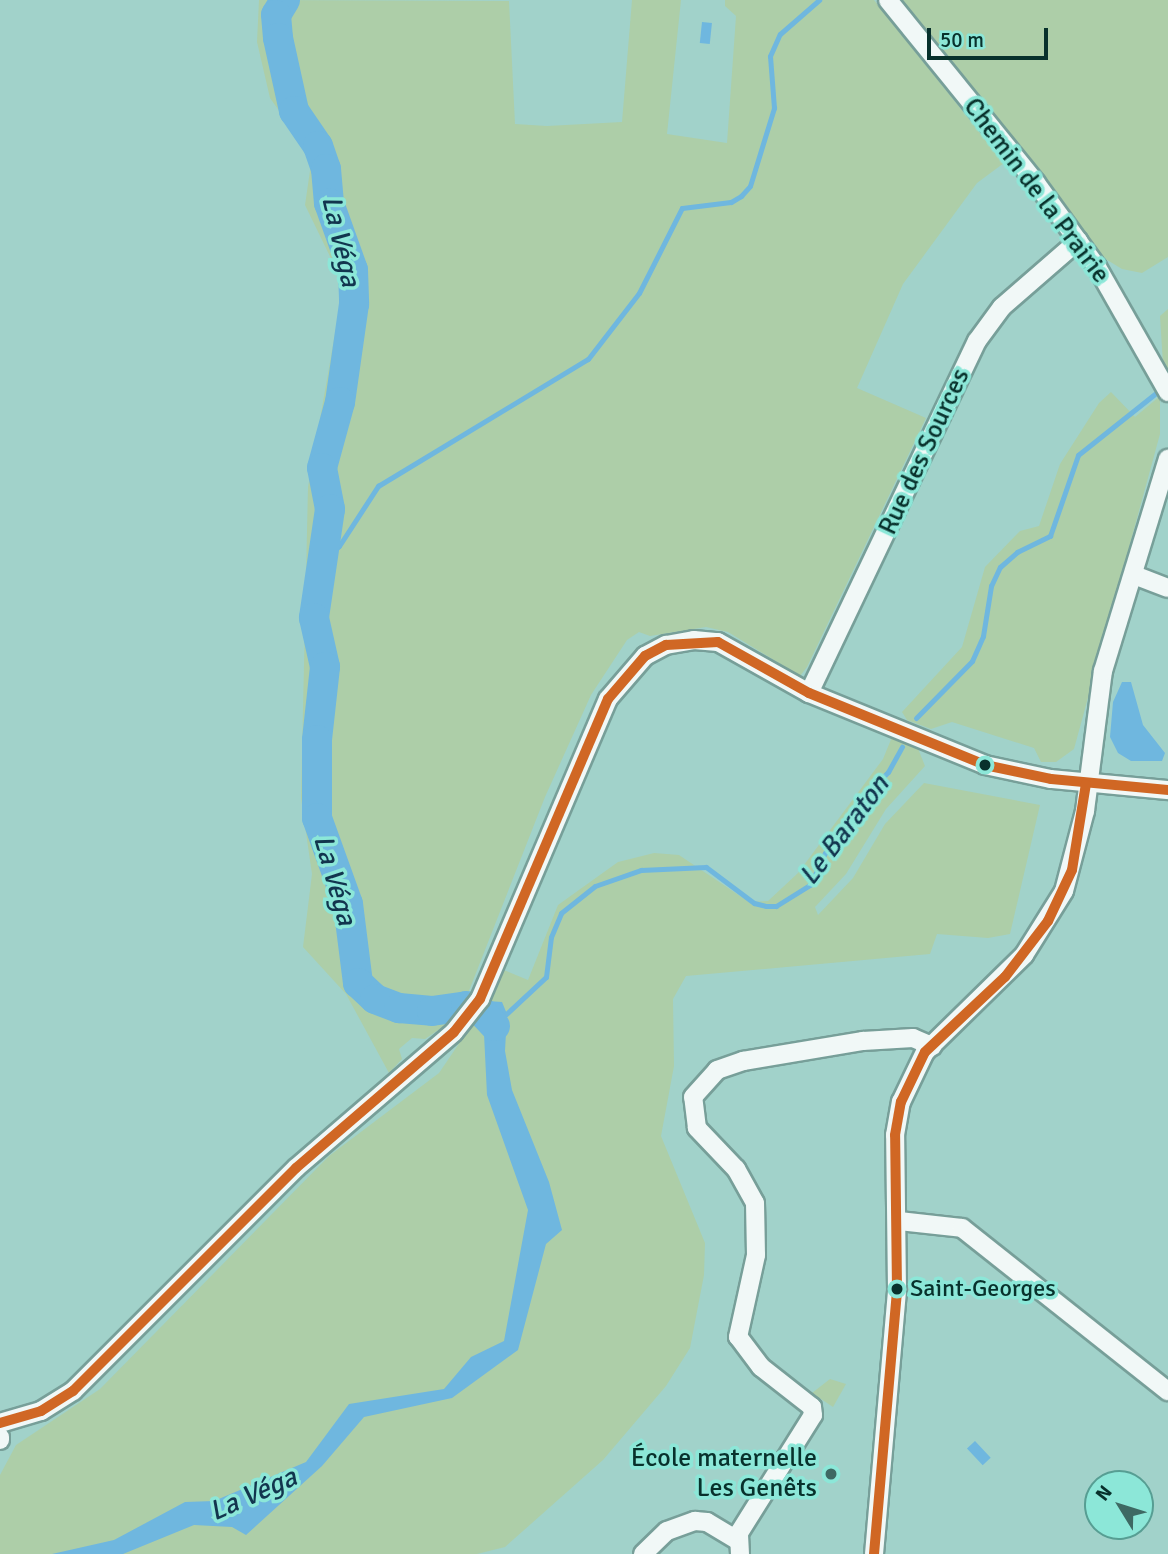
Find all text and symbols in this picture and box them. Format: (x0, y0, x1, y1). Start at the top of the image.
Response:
scale bar (930, 14, 1051, 58)
text: 50 m (940, 27, 984, 53)
street label: Chemin de la Prairie (956, 92, 1116, 290)
water label: La Véga (314, 192, 368, 290)
street label: Rue des Sources (873, 364, 977, 540)
unlabelled marker (978, 758, 992, 772)
water label: Le Baraton (792, 769, 896, 891)
water label: La Véga (306, 831, 364, 929)
place label: Saint-Georges (910, 1275, 1056, 1303)
marker: Saint-Georges (890, 1282, 904, 1296)
place label: École maternelle Les Genêts (631, 1443, 817, 1504)
water label: La Véga (204, 1460, 302, 1528)
marker: École maternelle Les Genêts (823, 1466, 839, 1482)
north arrow (1084, 1470, 1154, 1540)
text: N (1091, 1481, 1118, 1506)

